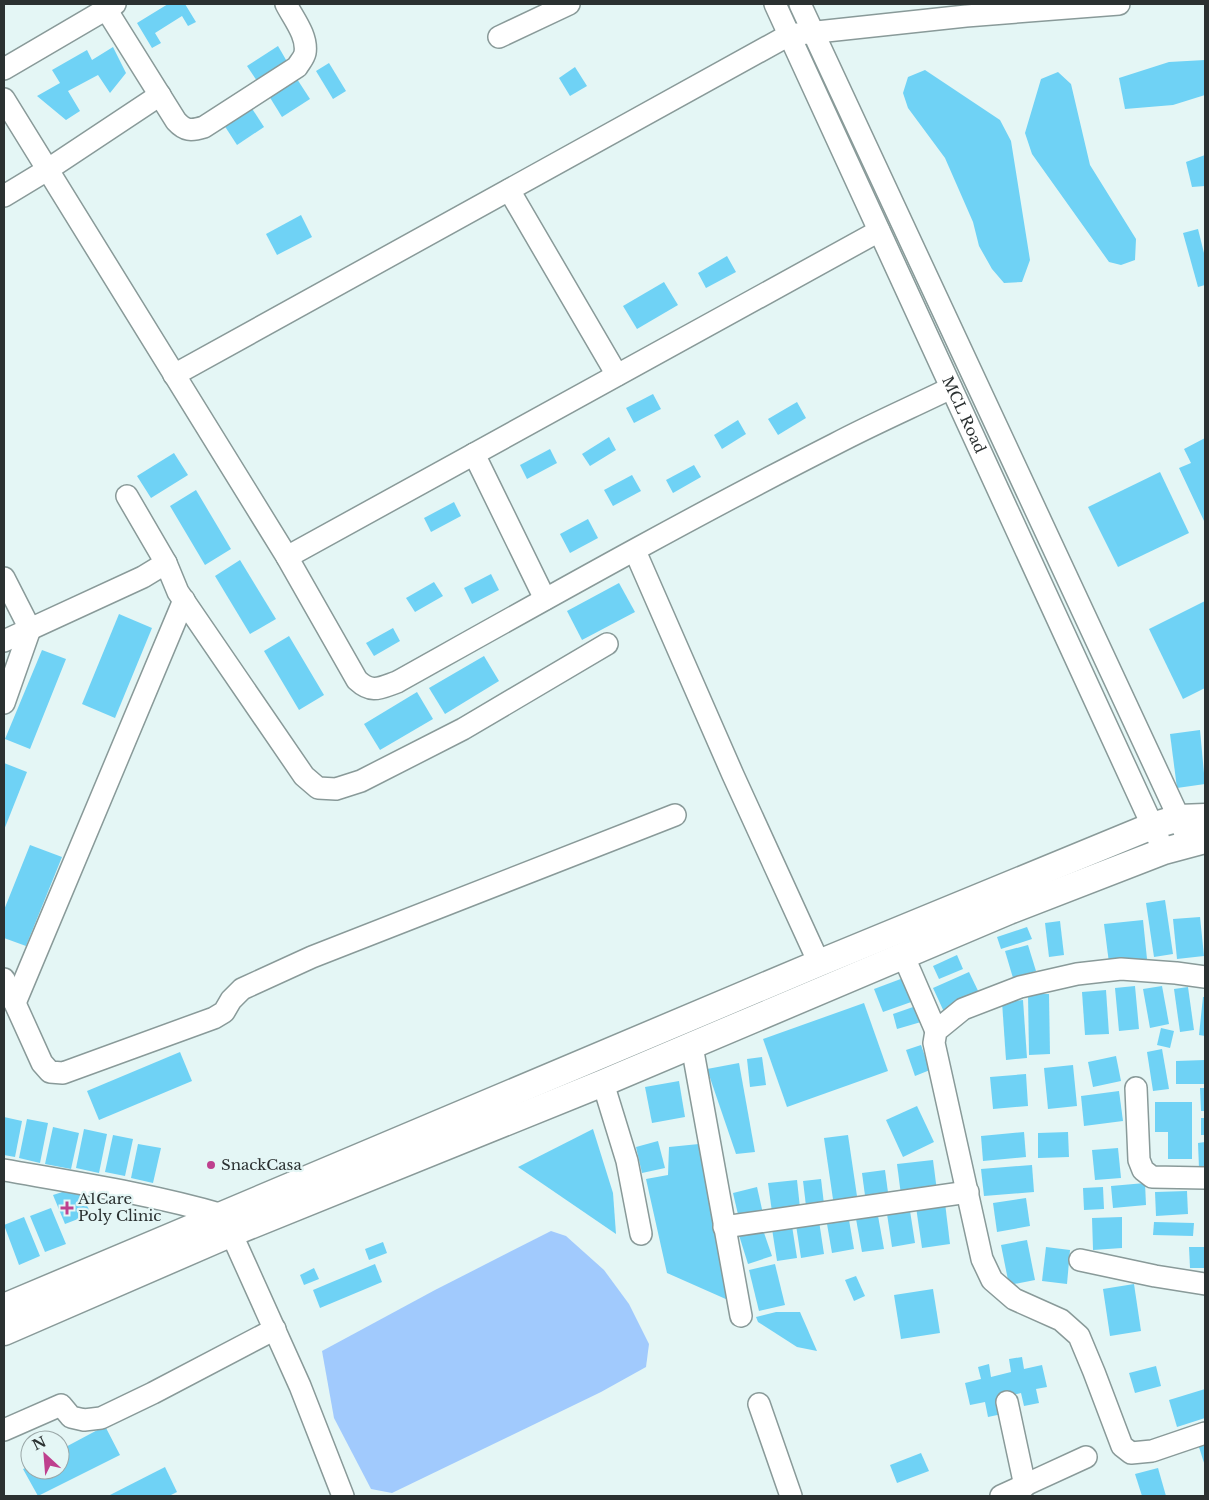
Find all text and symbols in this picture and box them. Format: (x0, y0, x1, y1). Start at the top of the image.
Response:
street label: MCL Road (938, 373, 990, 456)
place label: SnackCasa (221, 1155, 302, 1174)
marker: SnackCasa (205, 1159, 217, 1171)
place label: A1Care Poly Clinic (77, 1189, 161, 1225)
marker: A1Care Poly Clinic (60, 1201, 74, 1215)
north arrow (20, 1430, 70, 1480)
text: N (29, 1432, 49, 1454)

